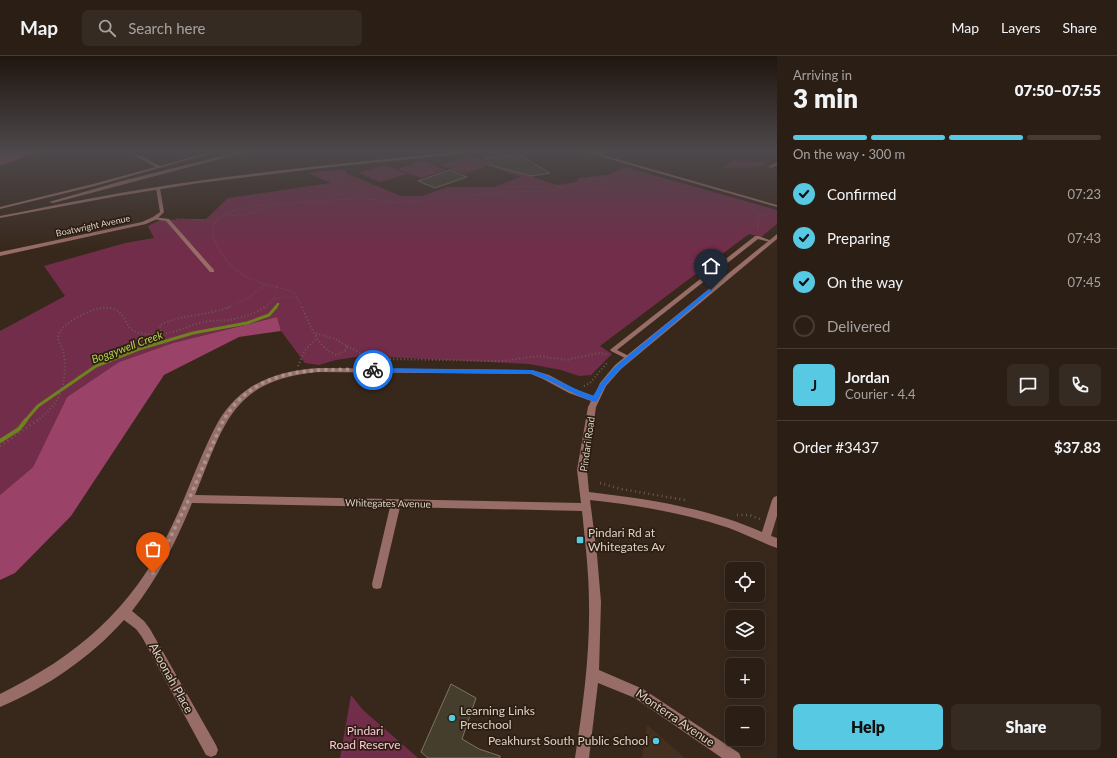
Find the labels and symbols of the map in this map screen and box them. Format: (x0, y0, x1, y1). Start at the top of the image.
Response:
street label: Boatwright Avenue (55, 212, 131, 239)
pin (694, 249, 728, 290)
water label: Boggywell Creek (89, 327, 165, 365)
courier (353, 350, 393, 390)
street label: Pindari Road (577, 416, 597, 472)
street label: Whitegates Avenue (345, 496, 431, 510)
place label: Pindari Rd at Whitegates Av (588, 525, 666, 554)
pin (136, 532, 170, 573)
marker: Pindari Rd at Whitegates Av (575, 535, 585, 545)
street label: Akoonah Place (146, 640, 197, 715)
street label: Monterra Avenue (633, 686, 718, 750)
place label: Learning Links Preschool (460, 703, 535, 732)
marker: Learning Links Preschool (447, 713, 457, 723)
park label: Pindari Road Reserve (329, 723, 401, 752)
place label: Peakhurst South Public School (488, 733, 648, 748)
marker: Peakhurst South Public School (651, 736, 661, 746)

